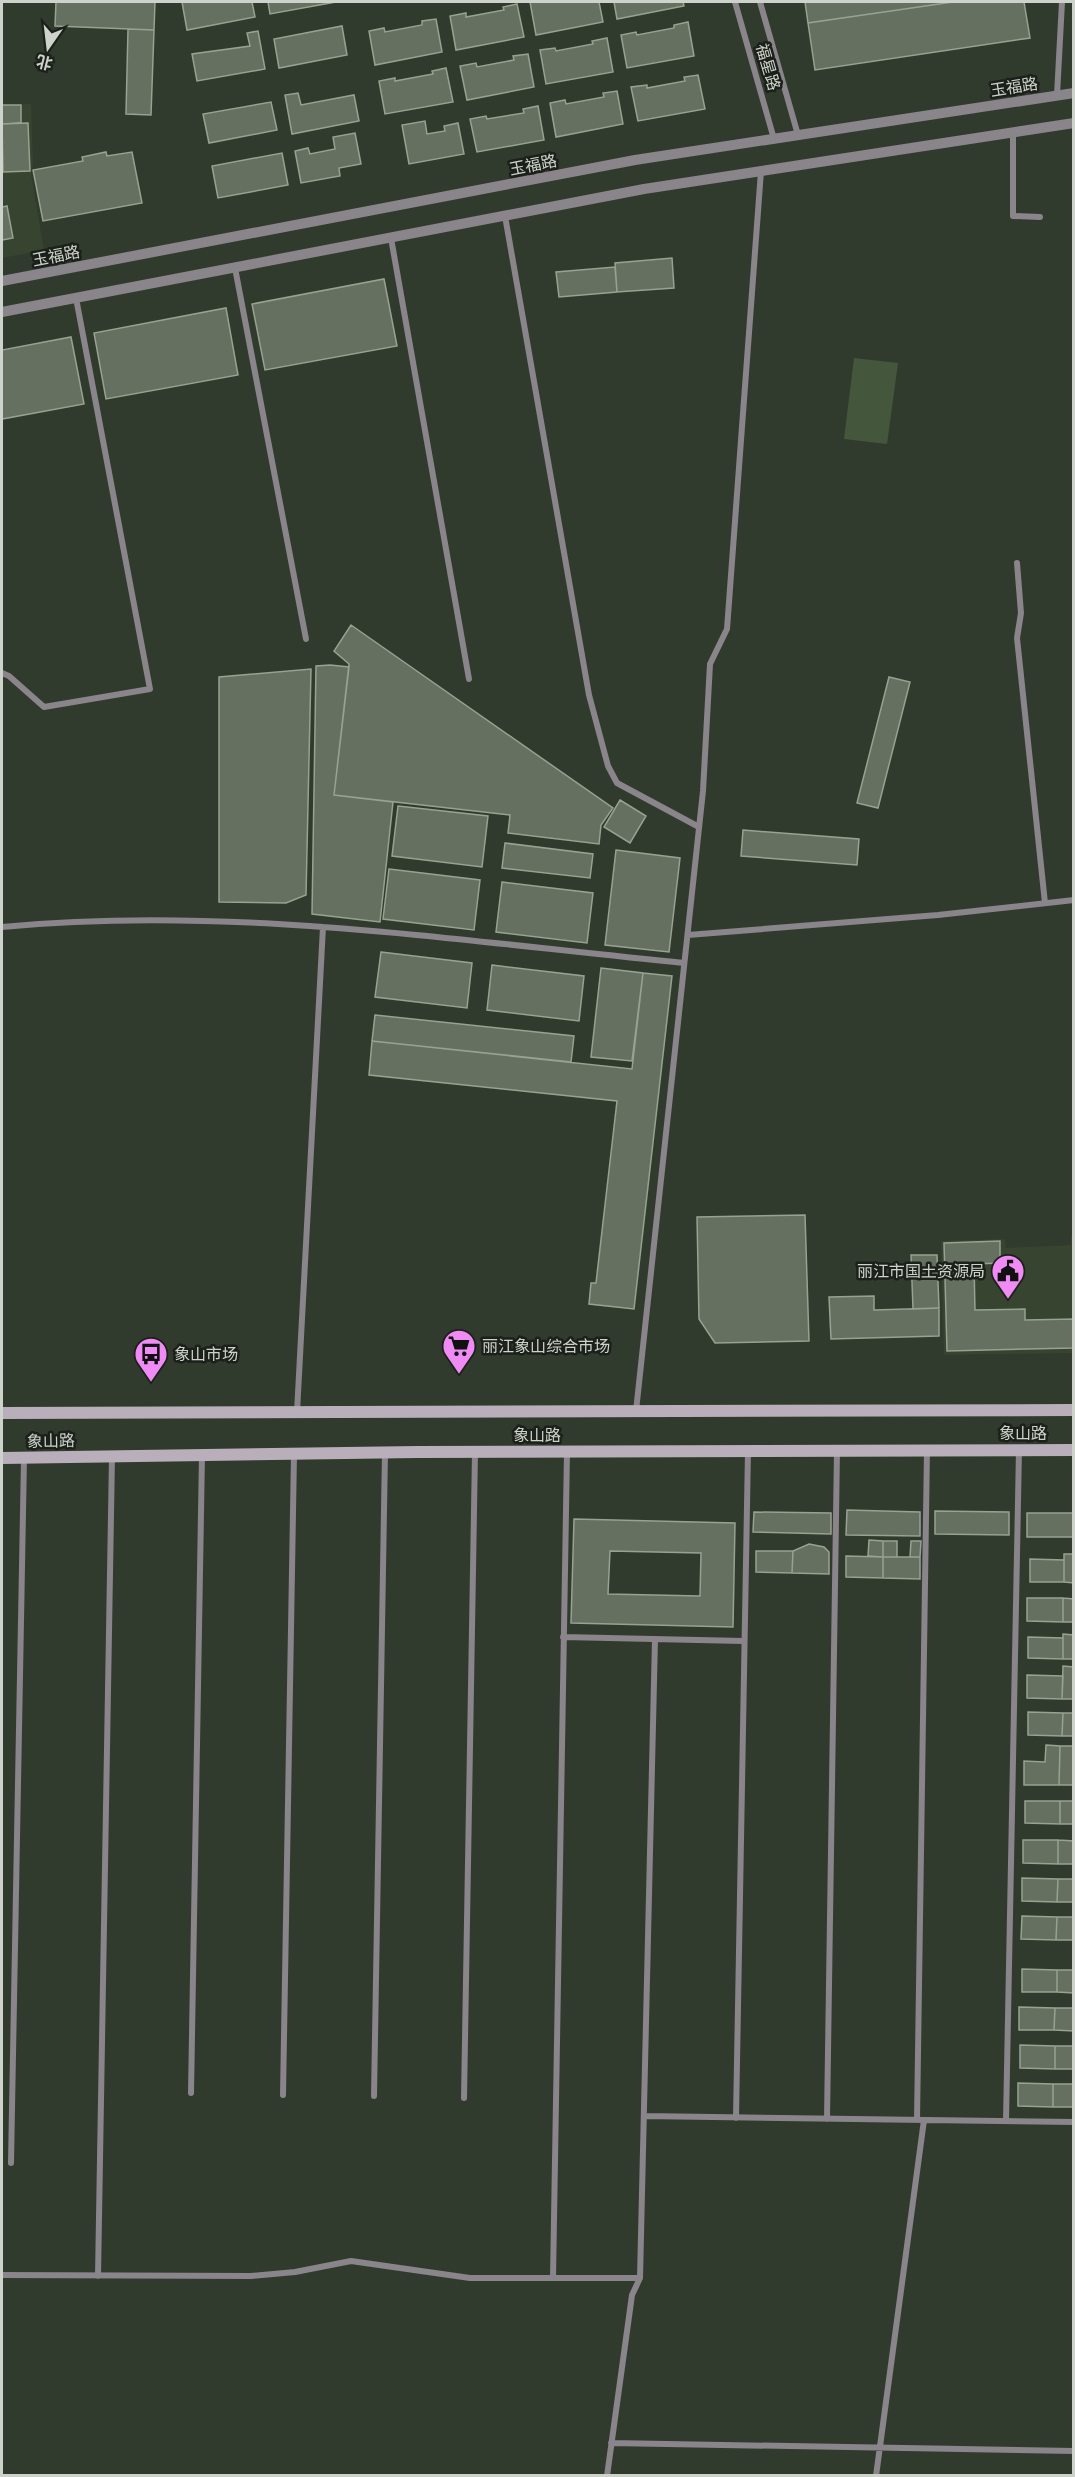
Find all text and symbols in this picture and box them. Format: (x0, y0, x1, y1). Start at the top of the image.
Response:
north arrow (18, 18, 78, 78)
street label: 福星路 (752, 41, 784, 93)
text: 北 (34, 51, 55, 73)
street label: 玉福路 (989, 74, 1039, 100)
street label: 玉福路 (508, 151, 558, 179)
street label: 玉福路 (31, 242, 81, 270)
public building icon: 丽江市国土资源局 (990, 1253, 1026, 1300)
place label: 丽江市国土资源局 (857, 1262, 985, 1281)
supermarket icon: 丽江象山综合市场 (441, 1328, 477, 1375)
bus stop icon: 象山市场 (133, 1336, 169, 1383)
place label: 丽江象山综合市场 (482, 1337, 610, 1356)
place label: 象山市场 (174, 1345, 238, 1364)
street label: 象山路 (999, 1424, 1047, 1443)
street label: 象山路 (513, 1426, 561, 1445)
street label: 象山路 (27, 1431, 75, 1451)

